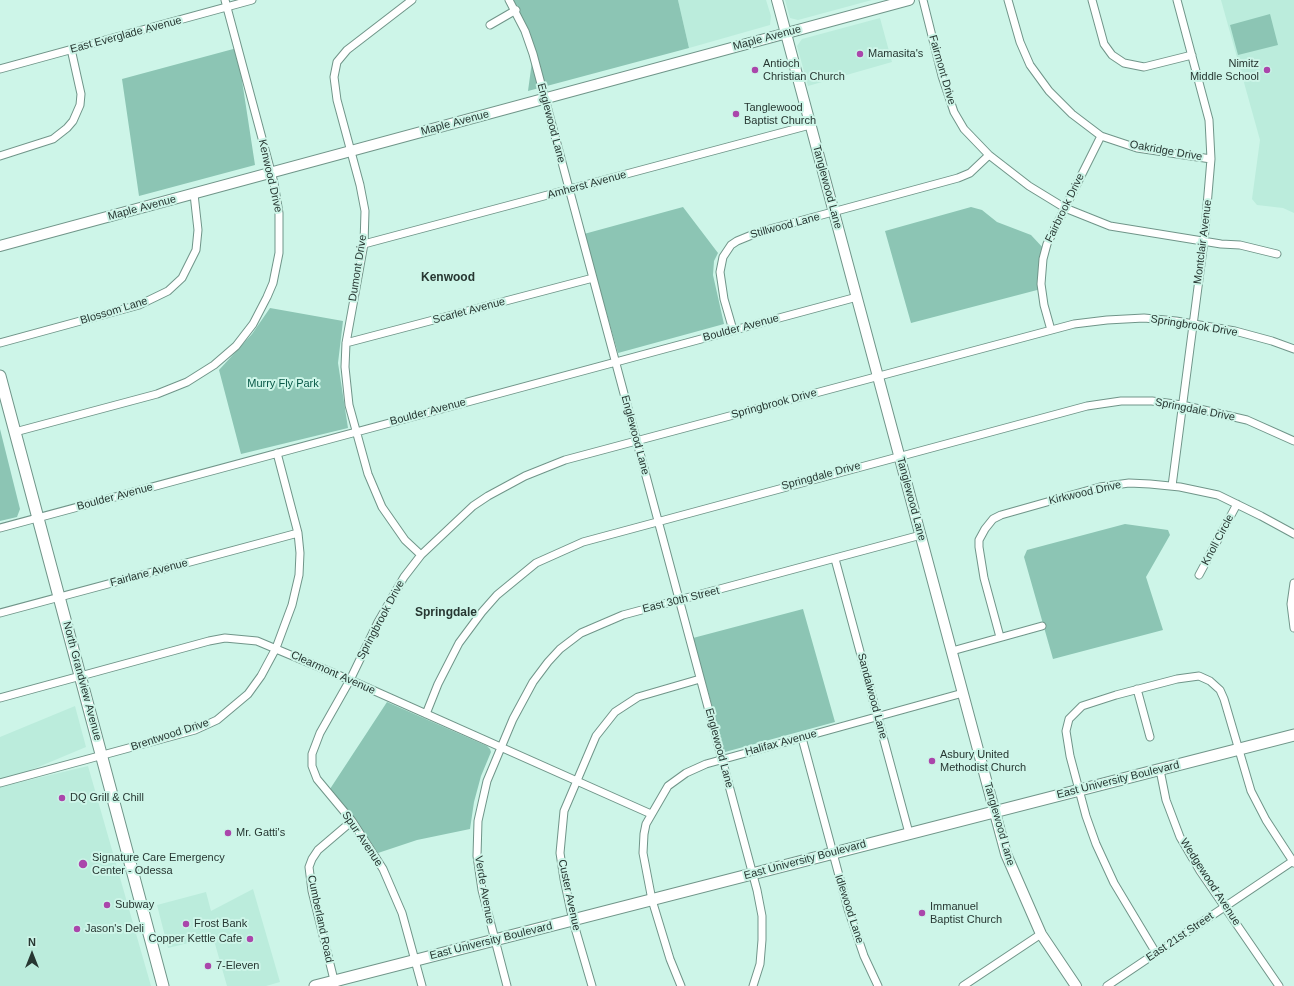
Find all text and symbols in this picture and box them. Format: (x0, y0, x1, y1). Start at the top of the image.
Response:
street label: East Everglade Avenue (69, 14, 183, 56)
street label: Maple Avenue (731, 23, 803, 53)
street label: Fairmont Drive (926, 34, 958, 106)
place label: Mamasita's (868, 47, 923, 61)
marker: Mamasita's (855, 49, 865, 59)
place label: Antioch Christian Church (763, 57, 845, 83)
place label: Nimitz Middle School (1190, 57, 1259, 83)
marker: Antioch Christian Church (750, 65, 760, 75)
marker: Nimitz Middle School (1262, 65, 1272, 75)
street label: Englewood Lane (534, 82, 568, 164)
place label: Tanglewood Baptist Church (744, 101, 816, 127)
street label: Maple Avenue (419, 108, 491, 138)
marker: Tanglewood Baptist Church (731, 109, 741, 119)
street label: Kenwood Drive (255, 138, 285, 214)
street label: Oakridge Drive (1129, 138, 1203, 164)
street label: Tanglewood Lane (809, 144, 845, 230)
street label: Amherst Avenue (546, 168, 628, 202)
street label: Fairbrook Drive (1043, 171, 1087, 245)
street label: Maple Avenue (106, 193, 178, 223)
street label: Montclair Avenue (1191, 199, 1215, 285)
street label: Stillwood Lane (749, 210, 821, 242)
street label: Dumont Drive (346, 234, 370, 302)
district label: Kenwood (421, 271, 475, 285)
street label: Blossom Lane (79, 294, 149, 328)
street label: Scarlet Avenue (431, 295, 507, 327)
street label: Boulder Avenue (702, 312, 780, 344)
street label: Springbrook Drive (1149, 313, 1239, 339)
park label: Murry Fly Park (247, 377, 319, 391)
street label: Springbrook Drive (730, 386, 818, 422)
street label: Englewood Lane (618, 394, 652, 476)
street label: Boulder Avenue (389, 396, 467, 428)
street label: Springdale Drive (1154, 396, 1236, 424)
street label: Tanglewood Lane (893, 456, 929, 542)
street label: Springdale Drive (780, 459, 862, 493)
street label: Kirkwood Drive (1047, 478, 1123, 508)
street label: Boulder Avenue (76, 481, 154, 513)
street label: Knoll Circle (1199, 512, 1237, 568)
street label: Fairlane Avenue (109, 556, 189, 590)
street label: Springbrook Drive (355, 578, 407, 662)
street label: East 30th Street (641, 584, 721, 616)
district label: Springdale (415, 606, 477, 620)
street label: North Grandview Avenue (60, 620, 104, 742)
street label: Clearmont Avenue (289, 648, 377, 698)
street label: Sandalwood Lane (854, 652, 890, 740)
street label: Englewood Lane (702, 707, 736, 789)
street label: Brentwood Drive (129, 716, 211, 754)
street label: Halifax Avenue (744, 727, 818, 759)
place label: Asbury United Methodist Church (940, 748, 1026, 774)
marker: Asbury United Methodist Church (927, 756, 937, 766)
street label: East University Boulevard (1055, 758, 1181, 802)
street label: Tanglewood Lane (981, 781, 1017, 867)
place label: DQ Grill & Chill (70, 791, 144, 805)
marker: DQ Grill & Chill (57, 793, 67, 803)
street label: Spur Avenue (339, 809, 385, 869)
place label: Mr. Gatti's (236, 826, 285, 840)
marker: Mr. Gatti's (223, 828, 233, 838)
street label: Wedgewood Avenue (1177, 836, 1243, 928)
street label: East University Boulevard (742, 837, 868, 883)
place label: Signature Care Emergency Center - Odessa (92, 851, 225, 877)
street label: Verde Avenue (472, 855, 496, 925)
marker: Signature Care Emergency Center - Odessa (77, 858, 89, 870)
street label: Custer Avenue (555, 858, 583, 932)
street label: Idlewood Lane (832, 873, 866, 945)
street label: Cumberland Road (304, 874, 336, 964)
place label: Subway (115, 898, 154, 912)
marker: Subway (102, 900, 112, 910)
place label: Immanuel Baptist Church (930, 900, 1002, 926)
marker: Immanuel Baptist Church (917, 908, 927, 918)
street label: East 21st Street (1144, 910, 1216, 964)
place label: Frost Bank (194, 917, 247, 931)
marker: Frost Bank (181, 919, 191, 929)
street label: East University Boulevard (428, 919, 554, 963)
place label: Jason's Deli (85, 922, 144, 936)
marker: Jason's Deli (72, 924, 82, 934)
place label: Copper Kettle Cafe (148, 932, 242, 946)
north arrow (12, 934, 52, 974)
marker: Copper Kettle Cafe (245, 934, 255, 944)
text: N (28, 936, 36, 948)
place label: 7-Eleven (216, 959, 259, 973)
marker: 7-Eleven (203, 961, 213, 971)

